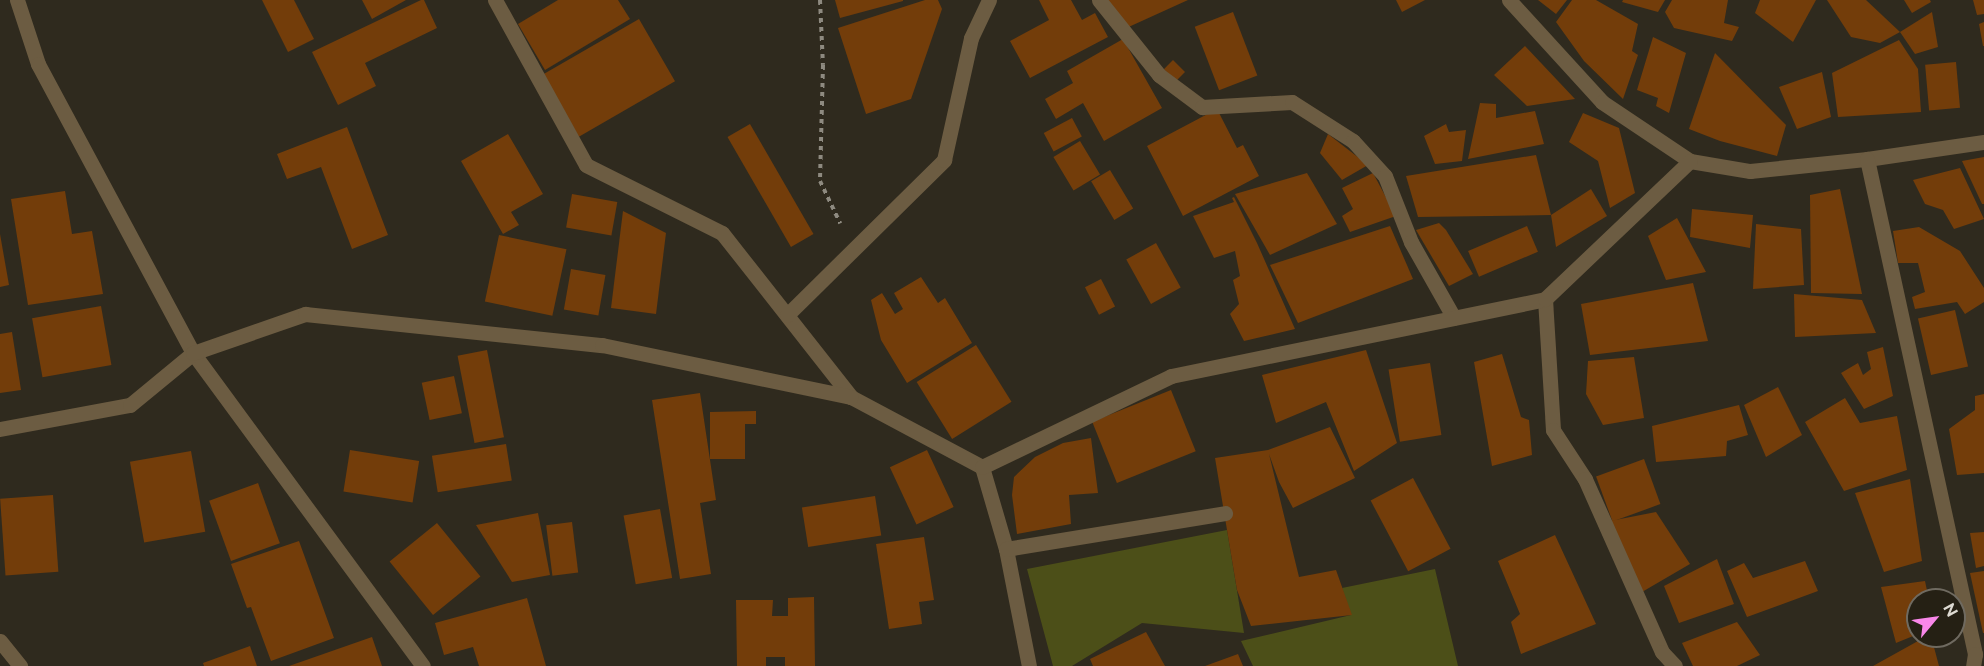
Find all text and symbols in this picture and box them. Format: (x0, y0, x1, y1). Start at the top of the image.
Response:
north arrow (1906, 588, 1966, 648)
text: N (1939, 600, 1962, 620)

